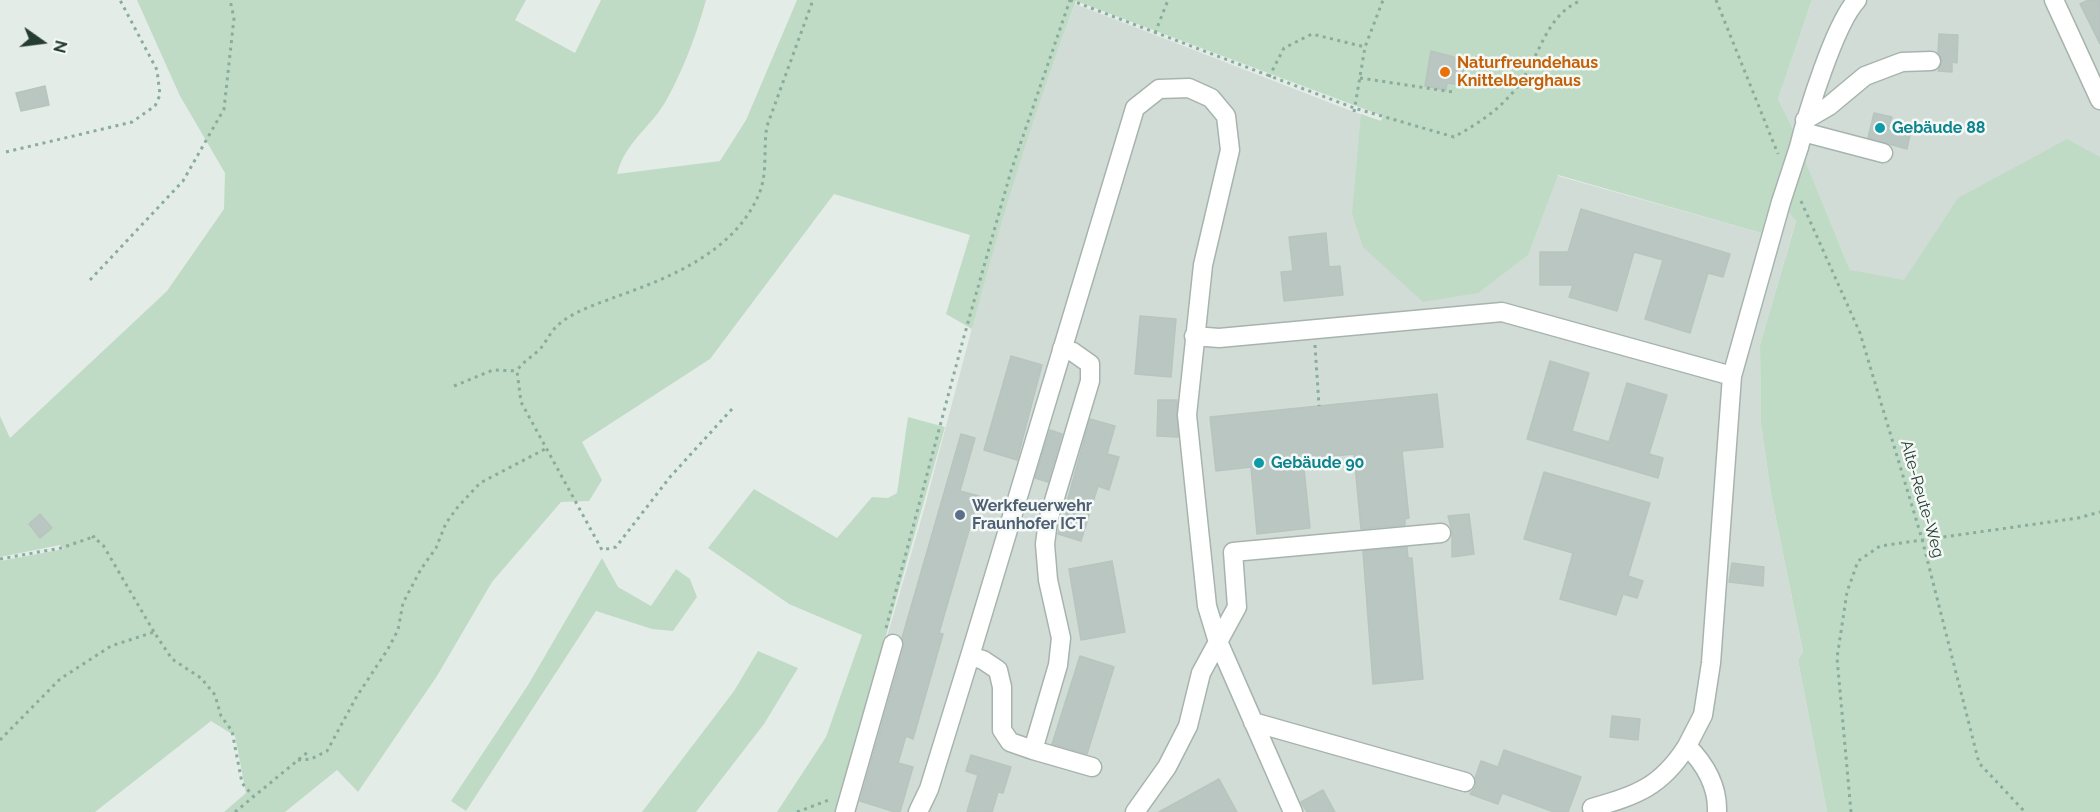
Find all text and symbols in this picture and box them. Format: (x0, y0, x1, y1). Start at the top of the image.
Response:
north arrow (12, 12, 72, 72)
text: N (49, 38, 71, 55)
place label: Naturfreundehaus Knittelberghaus (1457, 53, 1598, 91)
marker: Naturfreundehaus Knittelberghaus (1438, 65, 1452, 79)
place label: Gebäude 88 (1892, 118, 1985, 138)
marker: Gebäude 88 (1873, 121, 1887, 135)
street label: Alte-Reute-Weg (1896, 438, 1948, 560)
place label: Gebäude 90 (1271, 453, 1364, 473)
marker: Gebäude 90 (1252, 456, 1266, 470)
place label: Werkfeuerwehr Fraunhofer ICT (972, 496, 1092, 534)
marker: Werkfeuerwehr Fraunhofer ICT (953, 508, 967, 522)

